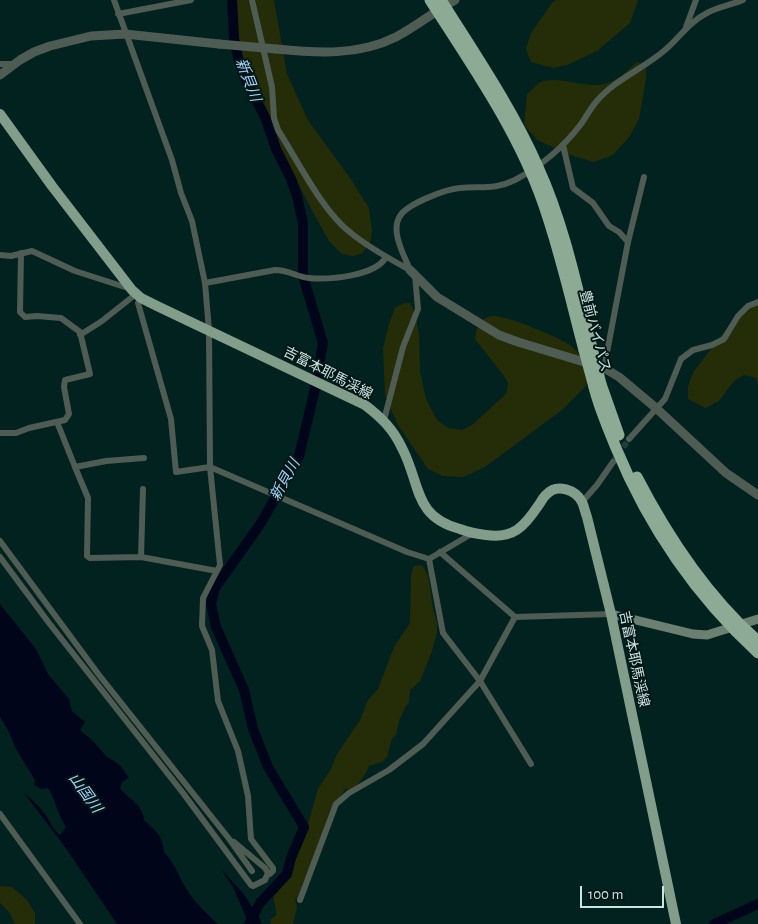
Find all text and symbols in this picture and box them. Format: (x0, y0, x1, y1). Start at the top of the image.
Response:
water label: 新貝川 (232, 56, 264, 104)
street label: 豊前バイパス (576, 288, 614, 374)
street label: 吉富本耶馬渓線 (281, 343, 375, 403)
water label: 新貝川 (266, 456, 304, 504)
street label: 吉富本耶馬渓線 (616, 609, 652, 709)
water label: 山国川 (64, 770, 106, 816)
scale bar (583, 876, 667, 908)
text: 100 m (588, 887, 623, 902)

